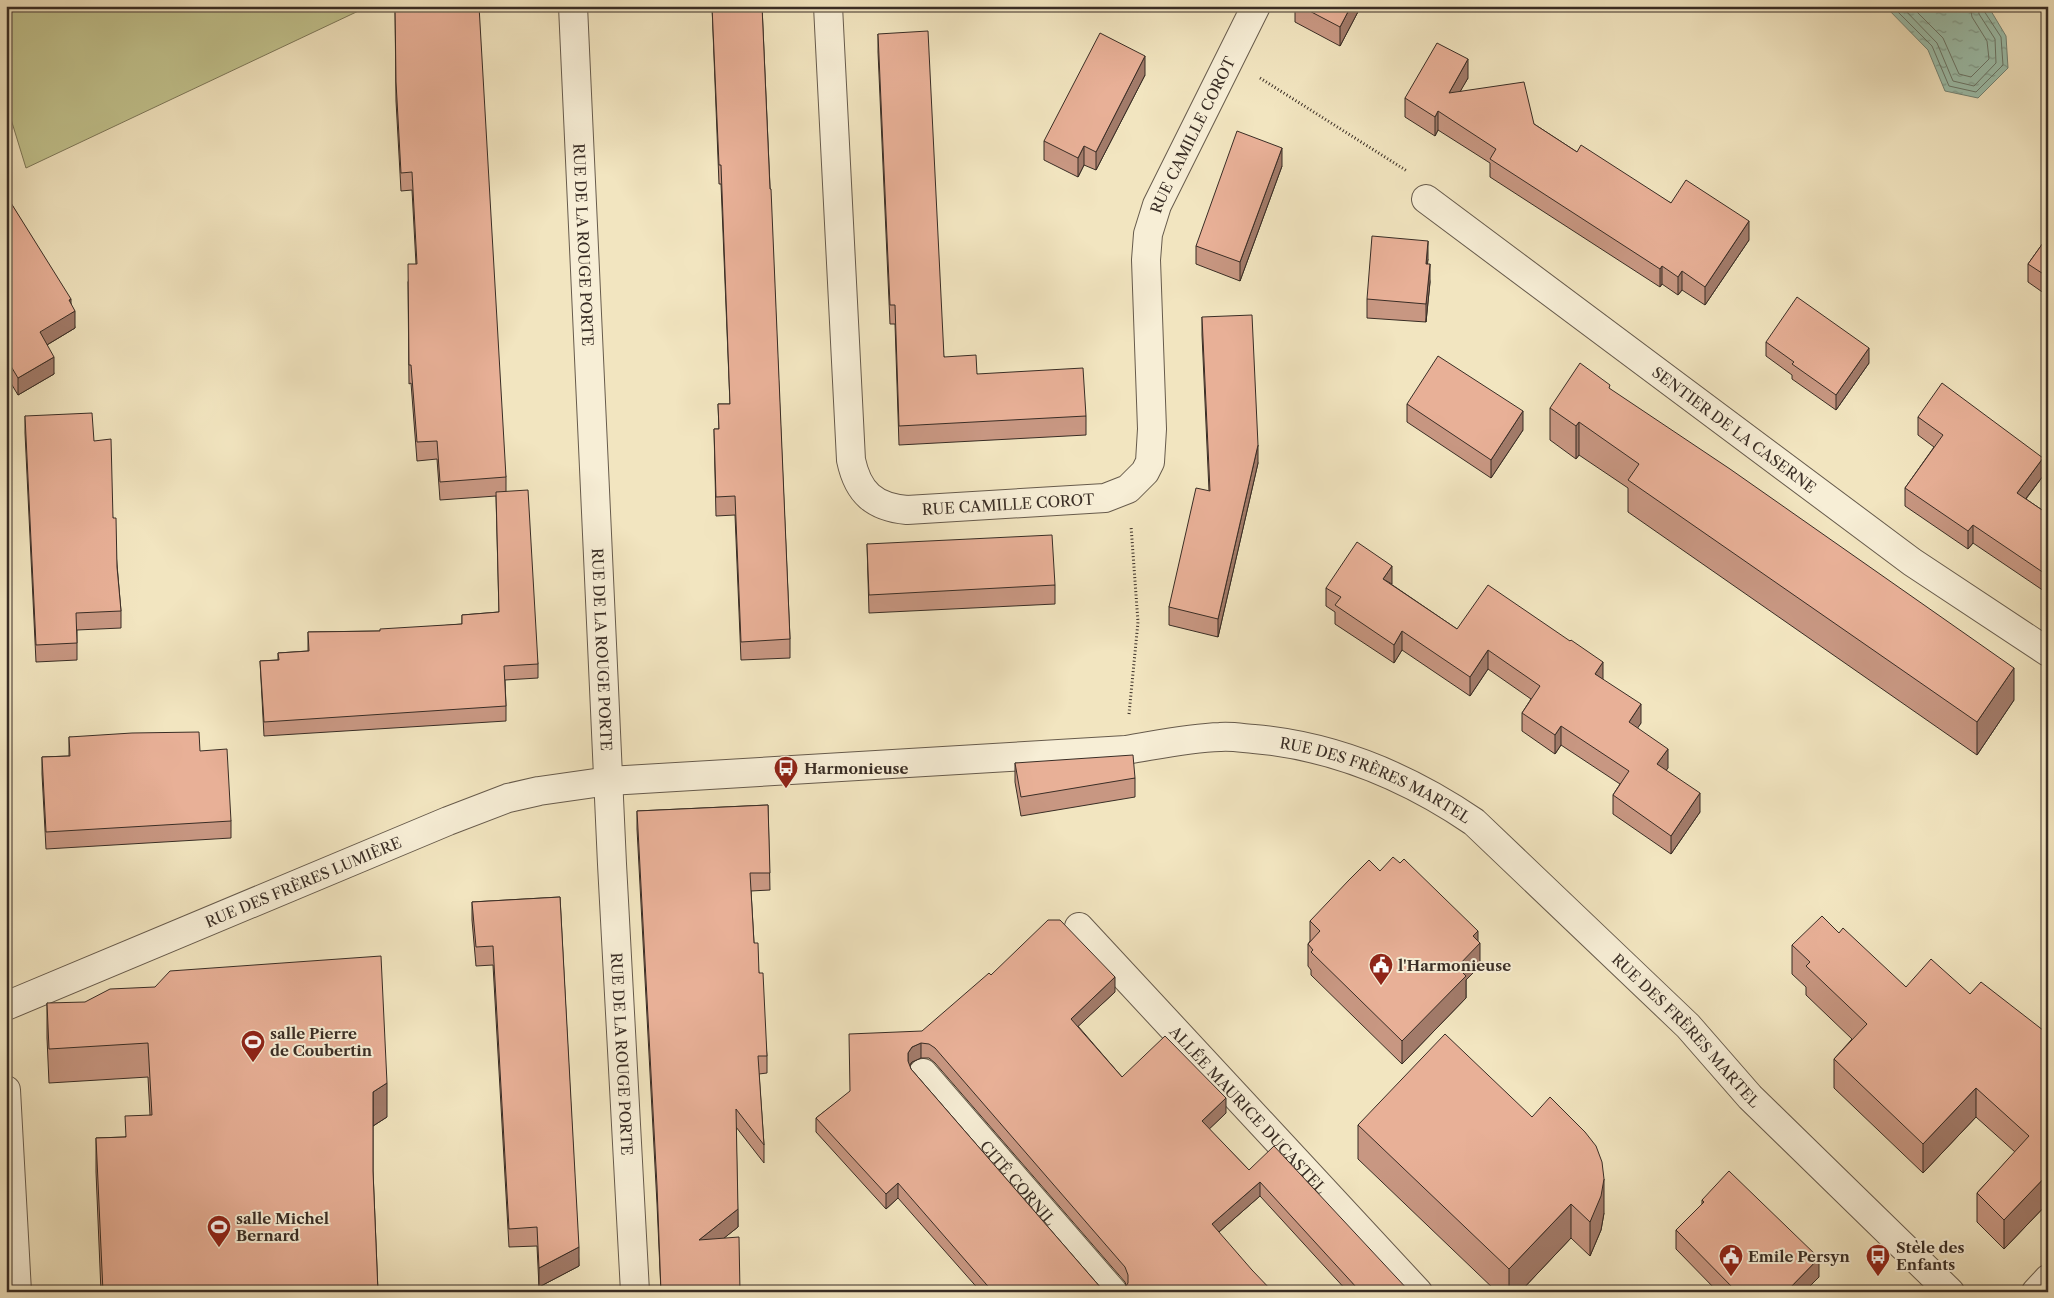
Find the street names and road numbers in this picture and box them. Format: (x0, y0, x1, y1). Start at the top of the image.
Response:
street label: RUE CAMILLE COROT (1146, 53, 1239, 215)
street label: RUE DE LA ROUGE PORTE (570, 143, 598, 347)
street label: SENTIER DE LA CASERNE (1649, 362, 1820, 497)
street label: RUE CAMILLE COROT (921, 489, 1096, 519)
street label: RUE DE LA ROUGE PORTE (588, 547, 616, 751)
street label: RUE DES FRÈRES MARTEL (1278, 733, 1475, 827)
street label: RUE DES FRÈRES LUMIÈRE (202, 832, 404, 931)
street label: RUE DES FRÈRES MARTEL (1608, 949, 1764, 1111)
street label: RUE DE LA ROUGE PORTE (607, 952, 637, 1156)
street label: ALLÉE MAURICE DUCASTEL (1165, 1021, 1331, 1197)
street label: CITÉ CORNIL (976, 1136, 1060, 1229)

